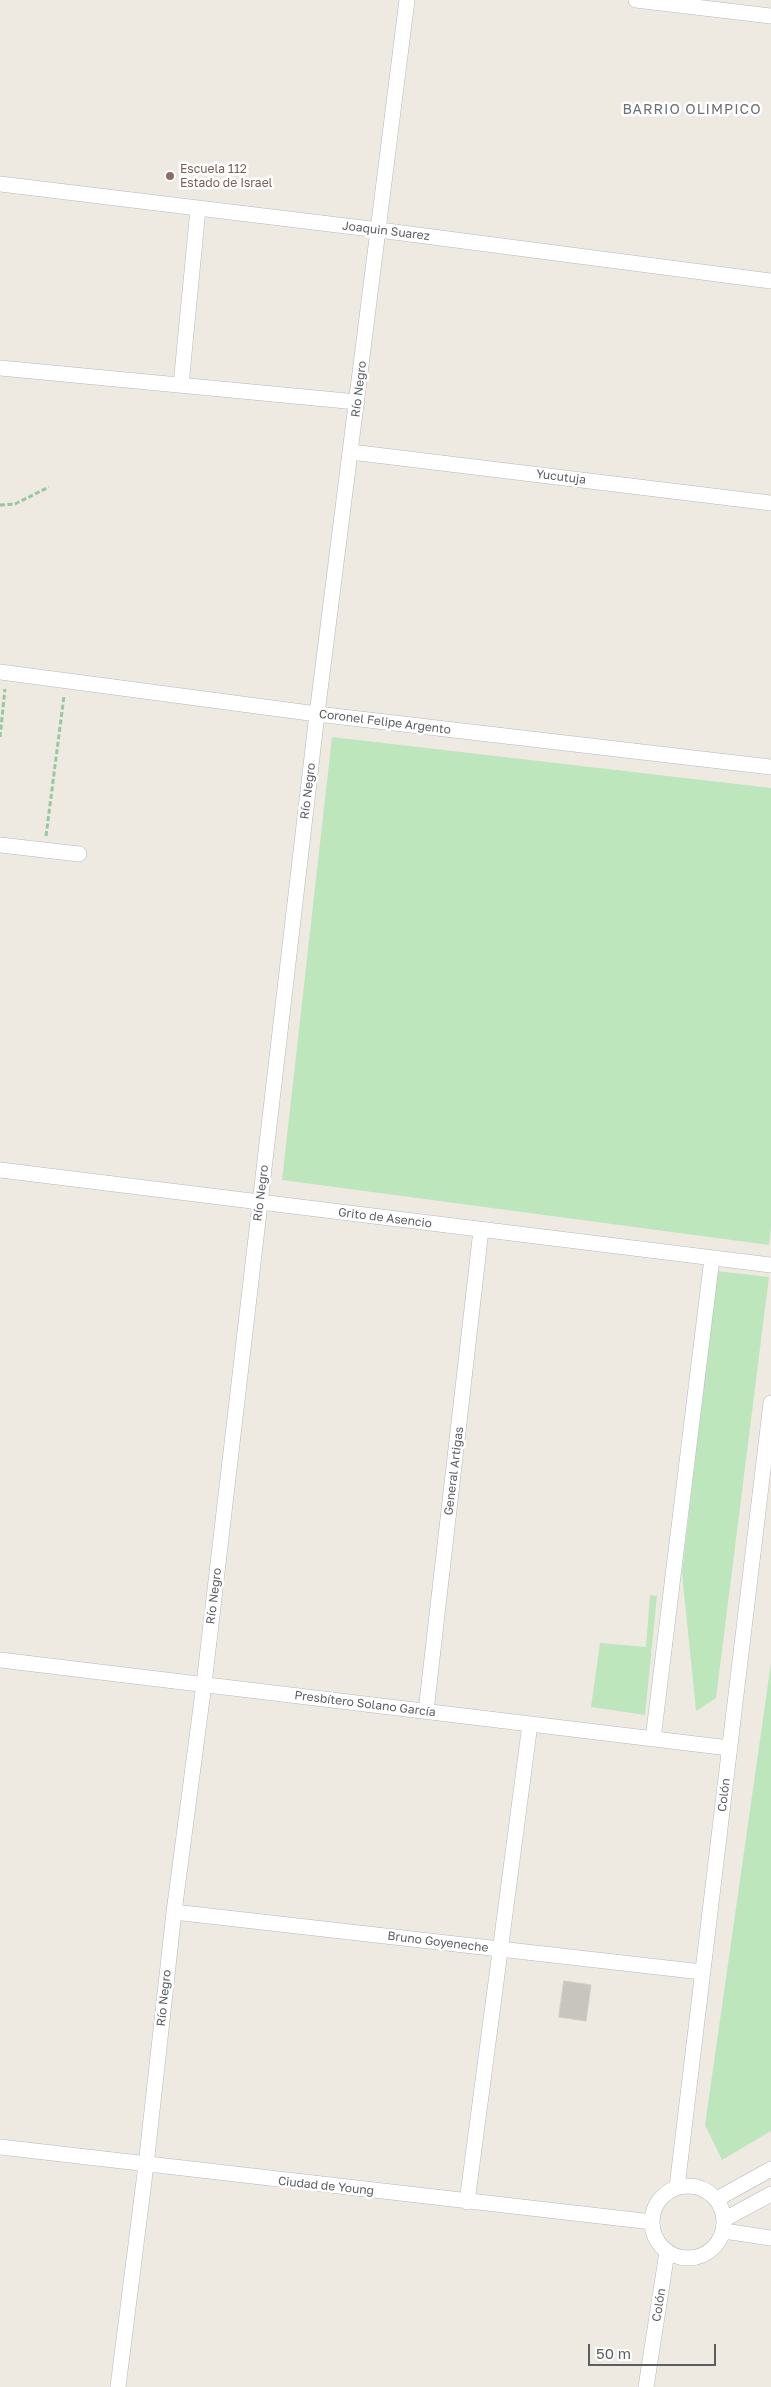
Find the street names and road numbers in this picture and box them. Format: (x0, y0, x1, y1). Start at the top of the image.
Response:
street label: Joaquin Suarez (341, 218, 431, 244)
street label: Río Negro (348, 360, 370, 418)
street label: Yucutuja (535, 467, 587, 487)
street label: Coronel Felipe Argento (318, 707, 452, 737)
street label: Río Negro (297, 762, 319, 820)
street label: Río Negro (250, 1164, 272, 1222)
street label: Grito de Asencio (337, 1205, 433, 1231)
street label: General Artigas (441, 1426, 467, 1516)
street label: Río Negro (203, 1567, 225, 1625)
street label: Presbítero Solano García (294, 1688, 436, 1720)
street label: Colón (715, 1777, 733, 1813)
street label: Bruno Goyeneche (387, 1929, 489, 1955)
street label: Río Negro (154, 1969, 174, 2027)
street label: Ciudad de Young (277, 2174, 375, 2198)
street label: Colón (649, 2287, 669, 2323)

